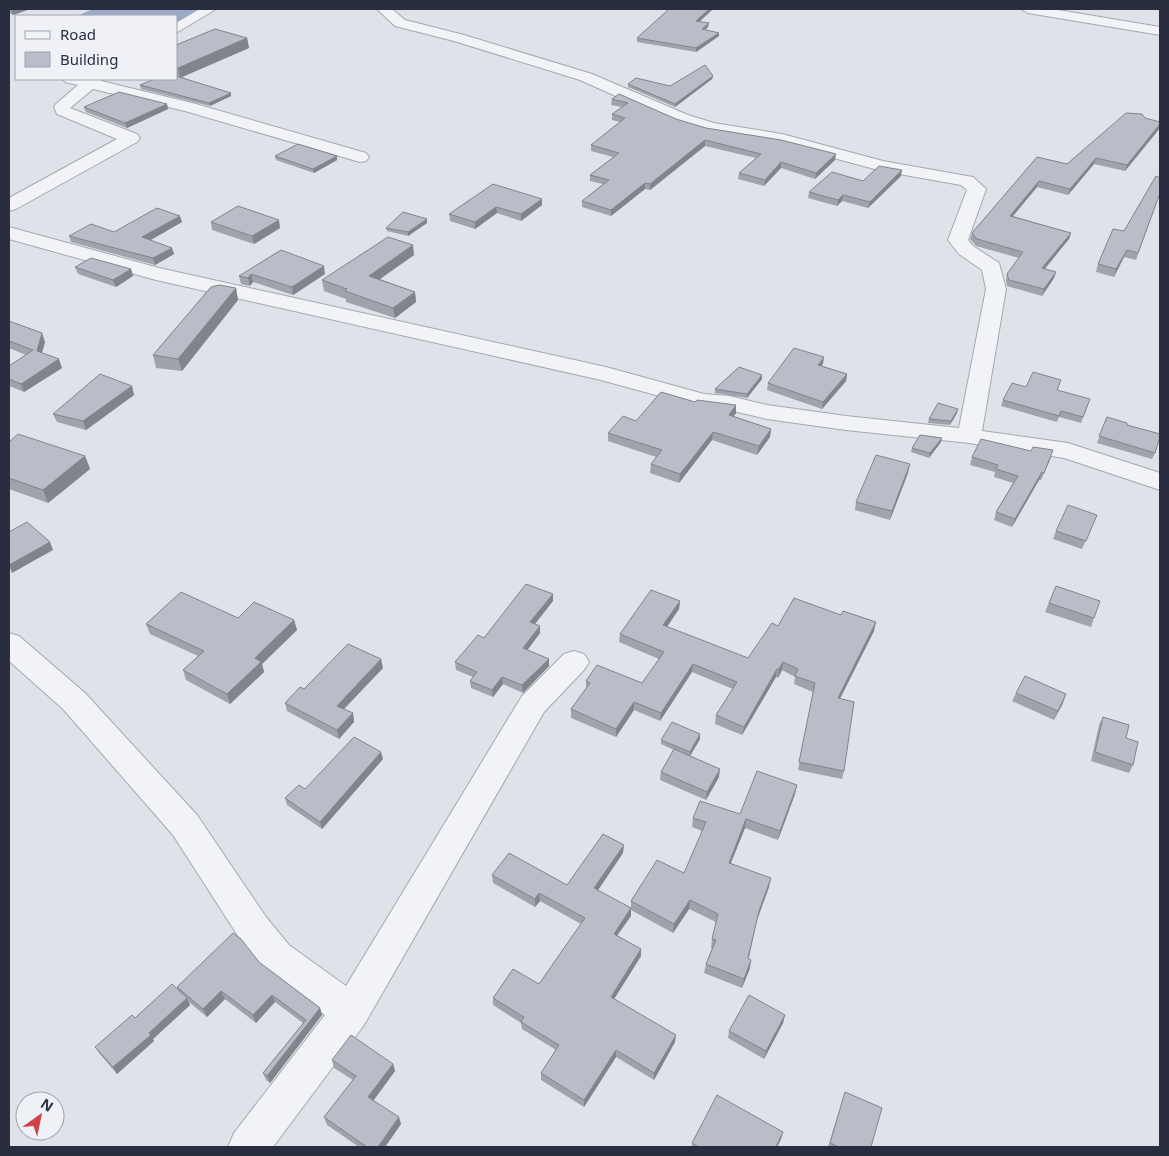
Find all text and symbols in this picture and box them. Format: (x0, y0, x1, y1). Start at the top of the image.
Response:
legend (15, 15, 178, 80)
text: Road (60, 24, 96, 44)
text: Building (60, 49, 118, 69)
north arrow (15, 1091, 65, 1141)
text: N (37, 1094, 57, 1116)

